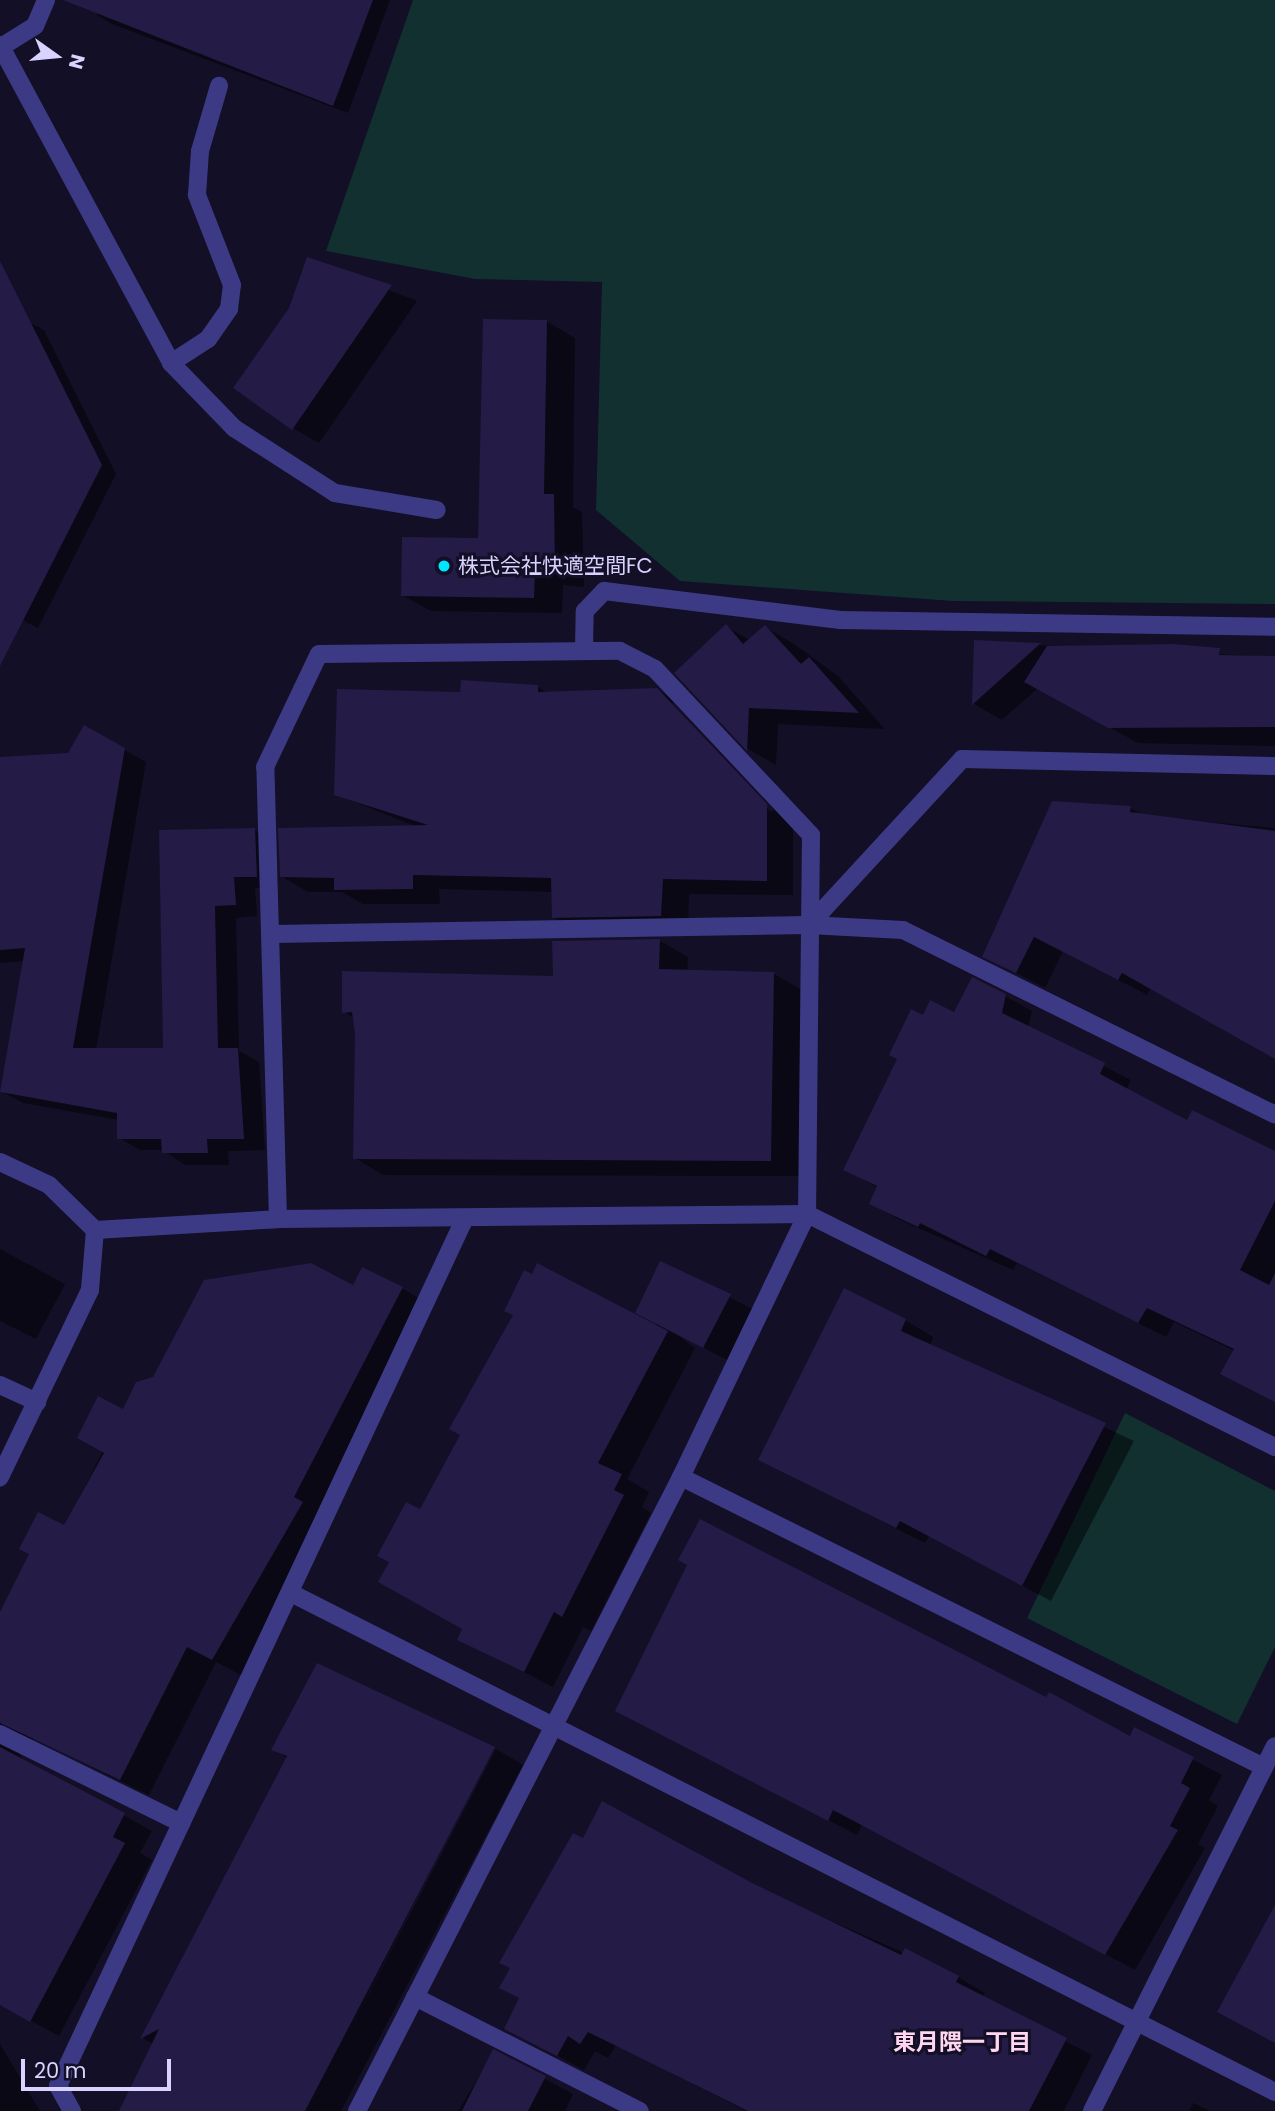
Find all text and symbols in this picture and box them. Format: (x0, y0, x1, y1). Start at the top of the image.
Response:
north arrow (21, 21, 91, 91)
text: N (62, 51, 92, 72)
place label: 株式会社快適空間FC (458, 553, 653, 579)
marker: 株式会社快適空間FC (436, 558, 452, 574)
district label: 東月隈一丁目 (893, 2028, 1031, 2056)
scale bar (24, 2044, 175, 2088)
text: 20 m (34, 2056, 87, 2085)

